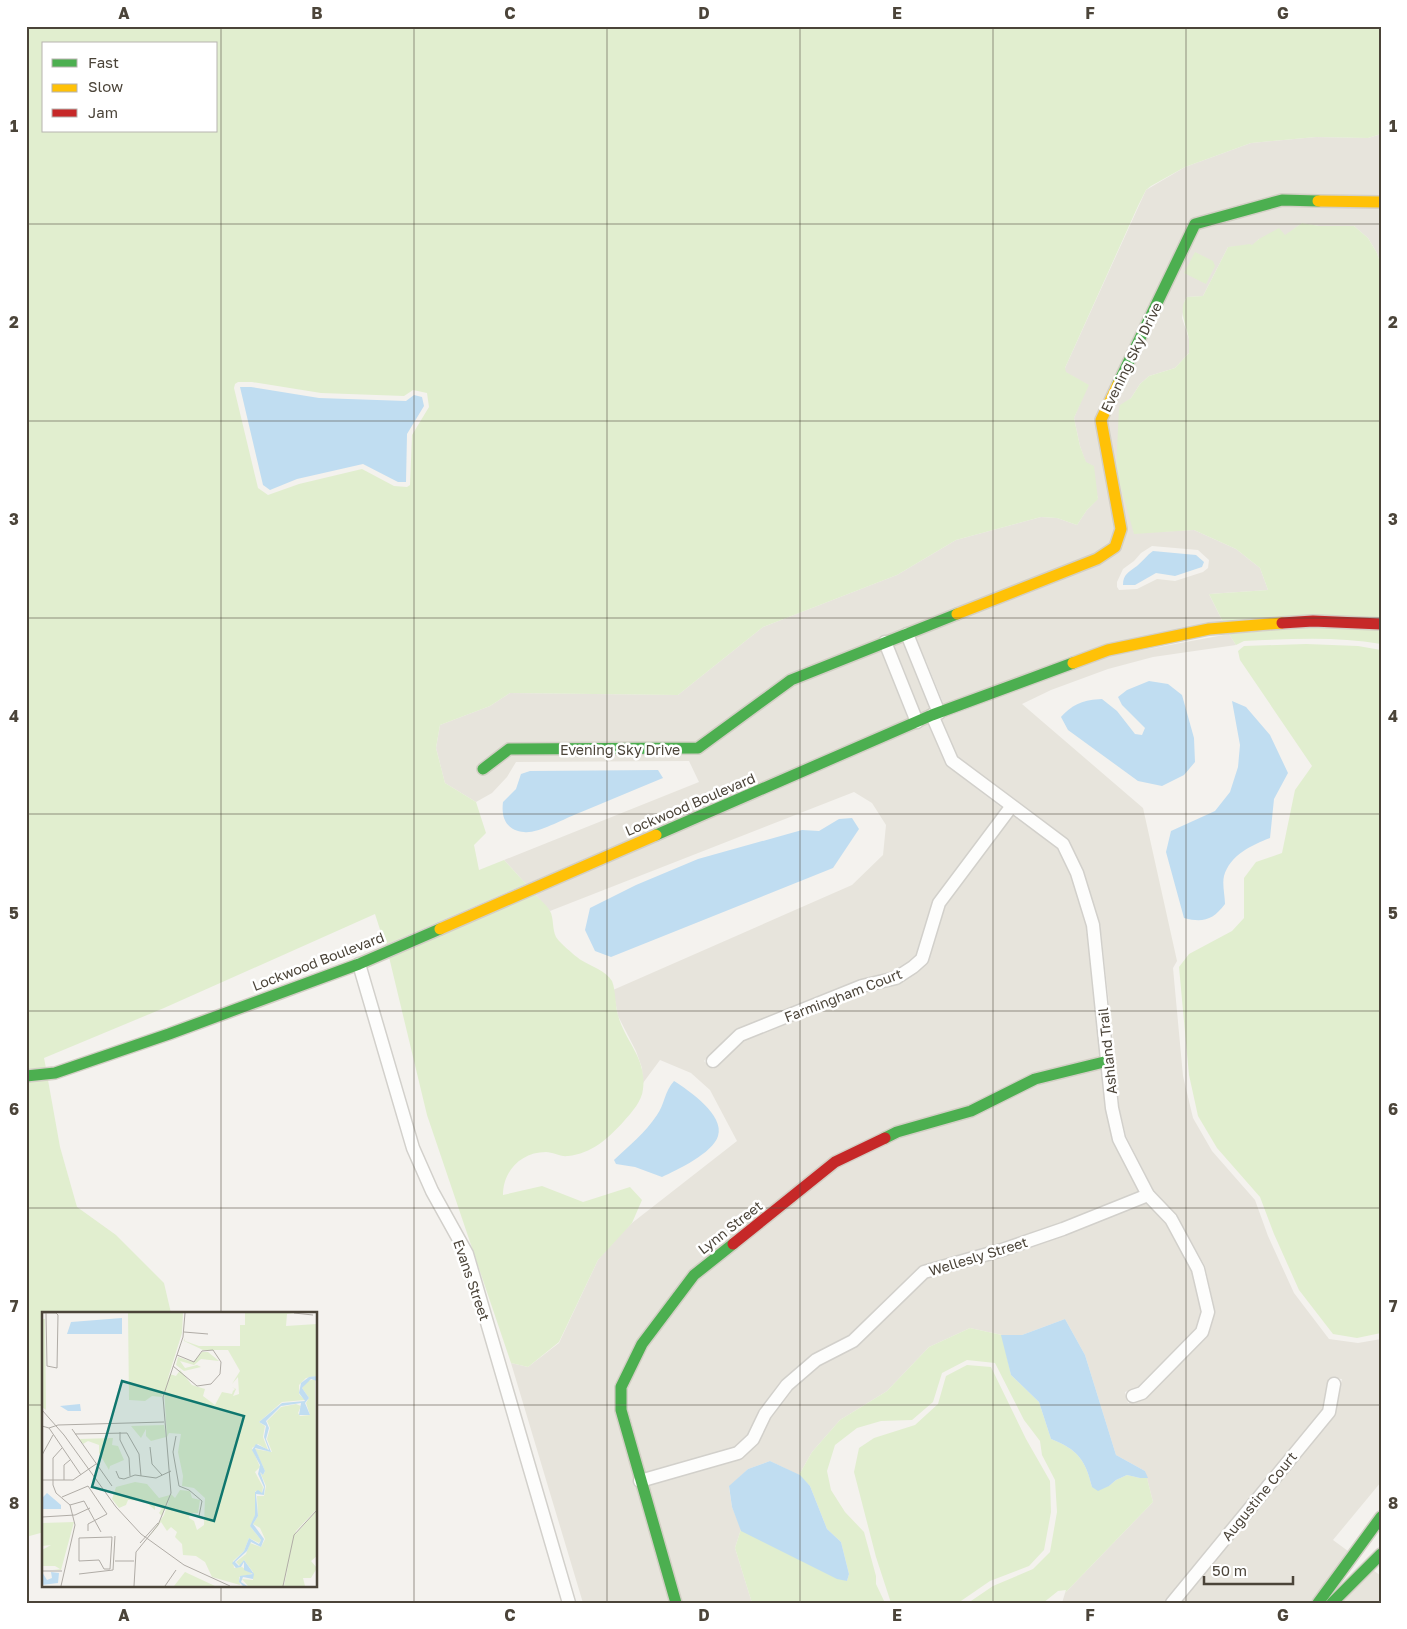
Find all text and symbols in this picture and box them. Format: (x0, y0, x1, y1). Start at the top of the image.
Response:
text: A (118, 3, 130, 23)
text: B (311, 3, 323, 23)
text: C (504, 3, 516, 23)
text: D (698, 3, 710, 23)
text: E (892, 3, 902, 23)
text: F (1085, 3, 1095, 23)
text: G (1277, 3, 1289, 23)
legend (42, 42, 218, 132)
text: Fast (88, 53, 119, 71)
text: Slow (88, 77, 123, 95)
text: Jam (88, 103, 118, 121)
text: 1 (10, 116, 18, 136)
text: 1 (1389, 116, 1397, 136)
street label: Evening Sky Drive (1097, 299, 1165, 415)
text: 2 (9, 312, 19, 332)
text: 2 (1388, 312, 1398, 332)
text: 3 (9, 509, 19, 529)
text: 3 (1388, 509, 1398, 529)
text: 4 (9, 706, 19, 726)
text: 4 (1388, 706, 1398, 726)
street label: Evening Sky Drive (560, 741, 680, 758)
street label: Lockwood Boulevard (622, 769, 758, 839)
text: 5 (9, 903, 19, 923)
text: 5 (1388, 903, 1398, 923)
street label: Lockwood Boulevard (250, 928, 386, 994)
street label: Farmingham Court (782, 965, 904, 1025)
street label: Ashland Trail (1094, 1007, 1120, 1095)
text: 6 (9, 1099, 19, 1119)
text: 6 (1388, 1099, 1398, 1119)
street label: Lynn Street (694, 1197, 766, 1257)
street label: Wellesly Street (927, 1233, 1029, 1279)
street label: Evans Street (450, 1237, 494, 1323)
text: 7 (10, 1296, 19, 1316)
text: 7 (1389, 1296, 1398, 1316)
inset map (42, 1312, 318, 1586)
street label: Augustine Court (1218, 1448, 1300, 1544)
text: 8 (9, 1493, 19, 1513)
text: 8 (1388, 1493, 1398, 1513)
scale bar (1204, 1554, 1293, 1586)
text: 50 m (1212, 1561, 1247, 1579)
text: A (118, 1605, 130, 1625)
text: B (311, 1605, 323, 1625)
text: C (504, 1605, 516, 1625)
text: D (698, 1605, 710, 1625)
text: E (892, 1605, 902, 1625)
text: F (1085, 1605, 1095, 1625)
text: G (1277, 1605, 1289, 1625)

